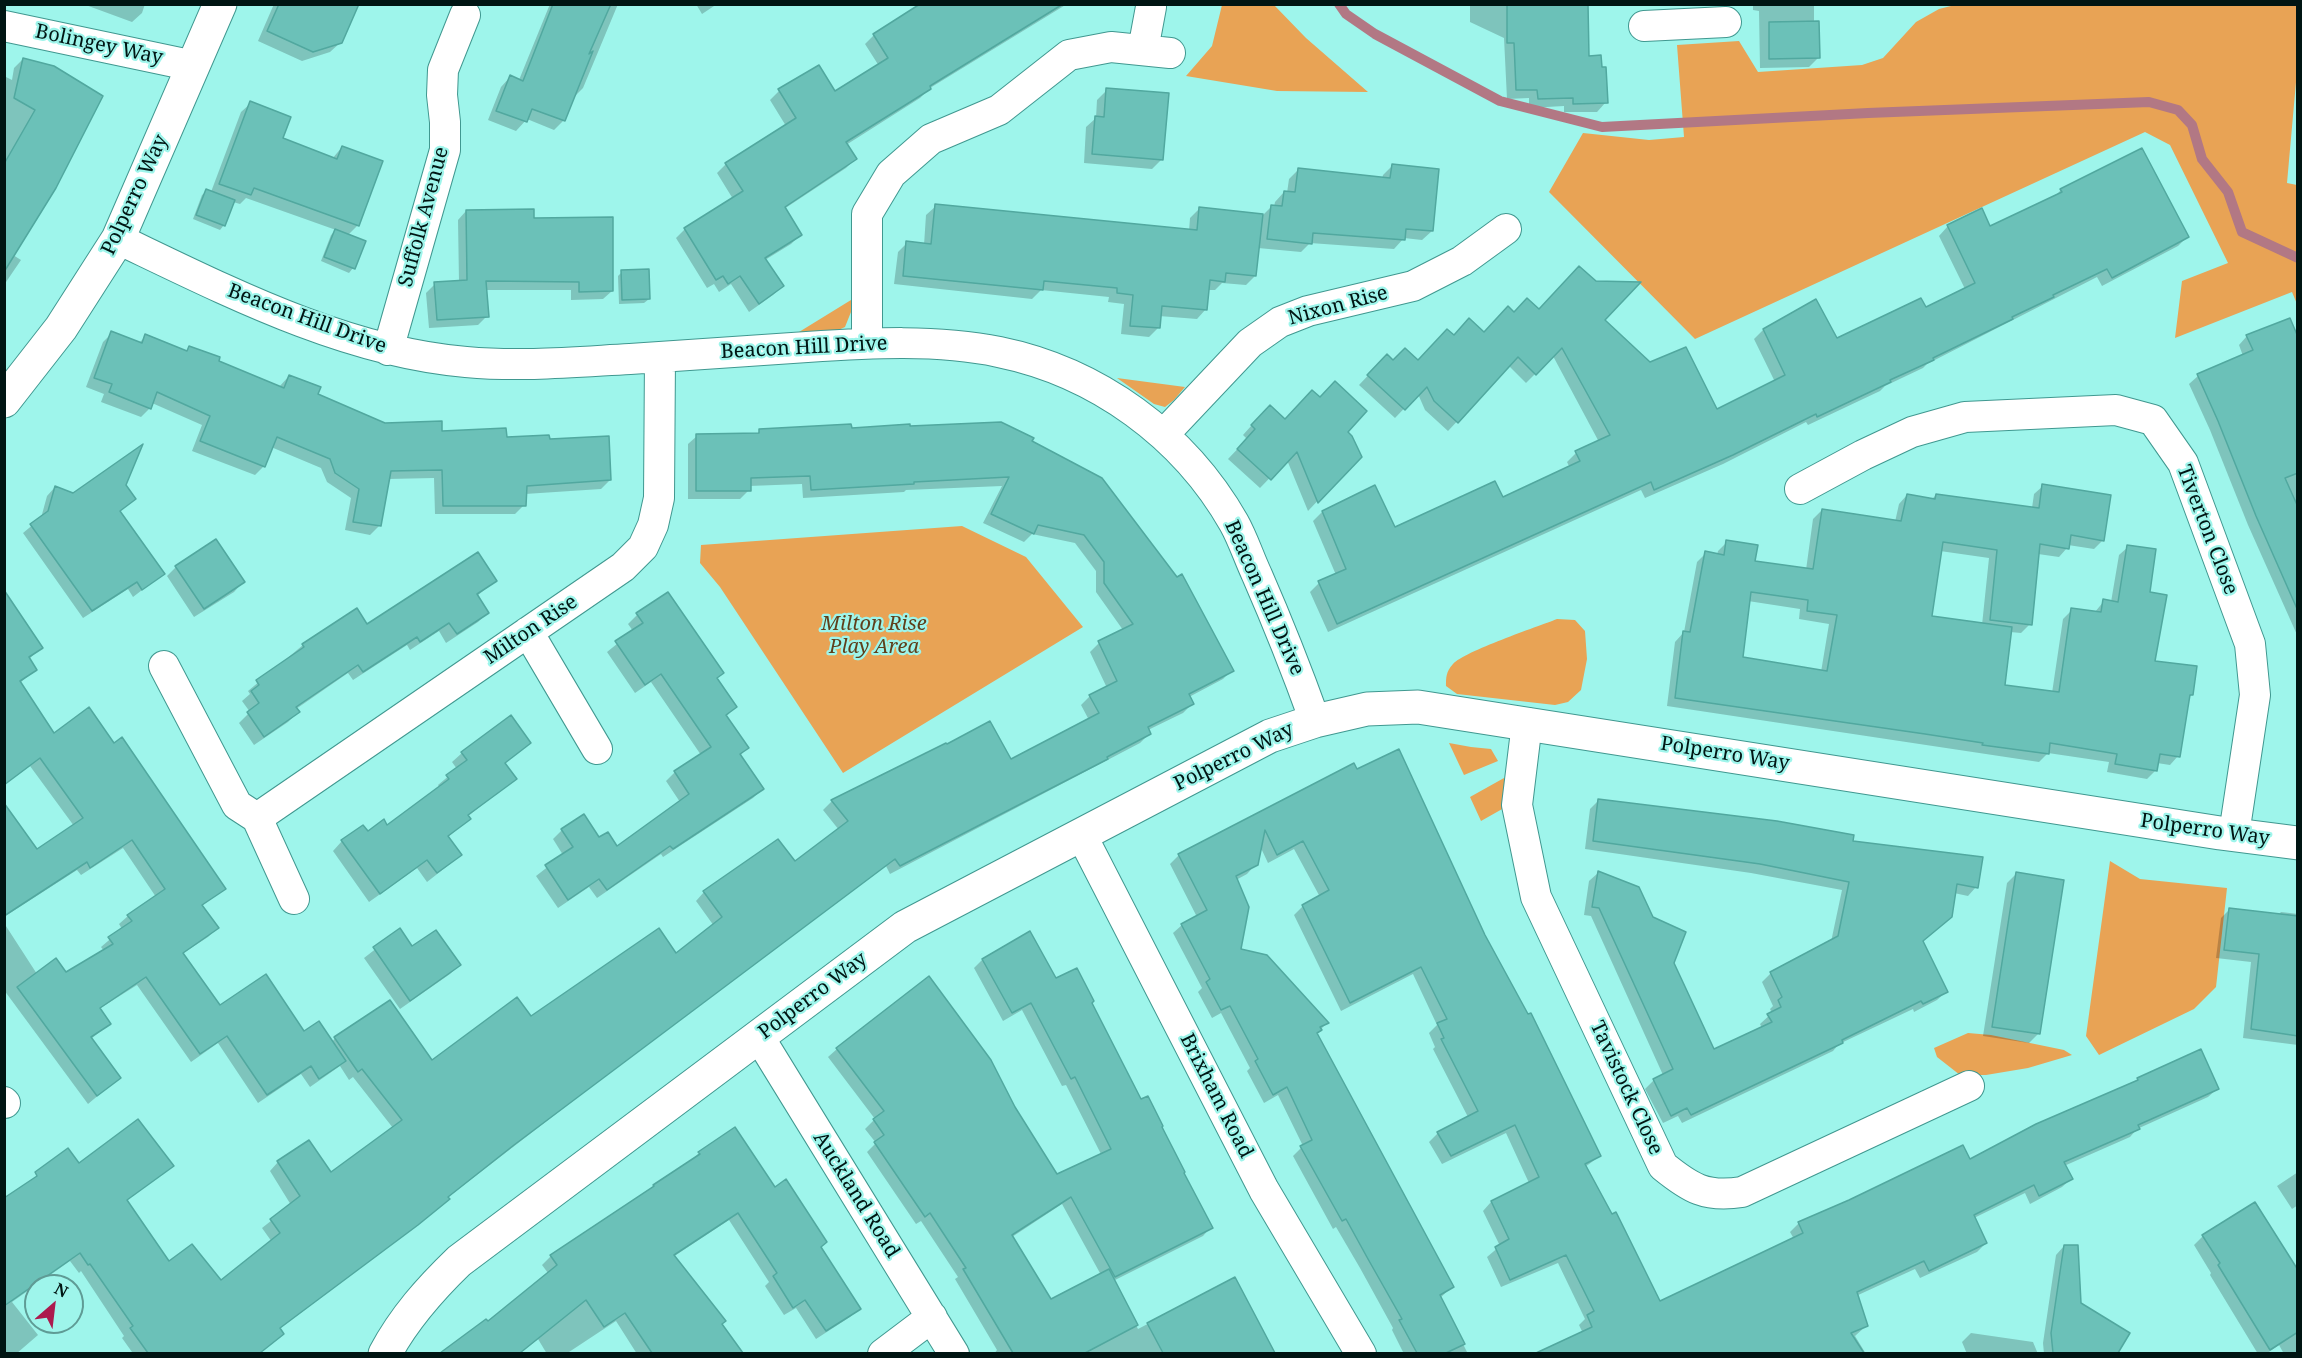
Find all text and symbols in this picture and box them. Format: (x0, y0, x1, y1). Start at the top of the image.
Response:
street label: Bolingey Way (33, 20, 165, 70)
street label: Polperro Way (97, 131, 173, 259)
street label: Suffolk Avenue (394, 144, 454, 290)
street label: Beacon Hill Drive (224, 279, 390, 359)
street label: Nixon Rise (1286, 281, 1390, 331)
street label: Beacon Hill Drive (720, 332, 888, 364)
street label: Tiverton Close (2171, 462, 2243, 598)
street label: Beacon Hill Drive (1219, 517, 1309, 679)
street label: Milton Rise (480, 590, 582, 670)
park label: Milton Rise Play Area (821, 612, 927, 659)
street label: Polperro Way (1170, 718, 1298, 796)
street label: Polperro Way (1659, 732, 1791, 776)
street label: Polperro Way (2139, 809, 2271, 851)
street label: Polperro Way (754, 947, 872, 1045)
street label: Tavistock Close (1584, 1017, 1668, 1159)
street label: Brixham Road (1174, 1030, 1258, 1162)
street label: Auckland Road (808, 1128, 904, 1262)
north arrow (24, 1274, 84, 1334)
text: N (51, 1277, 72, 1303)

